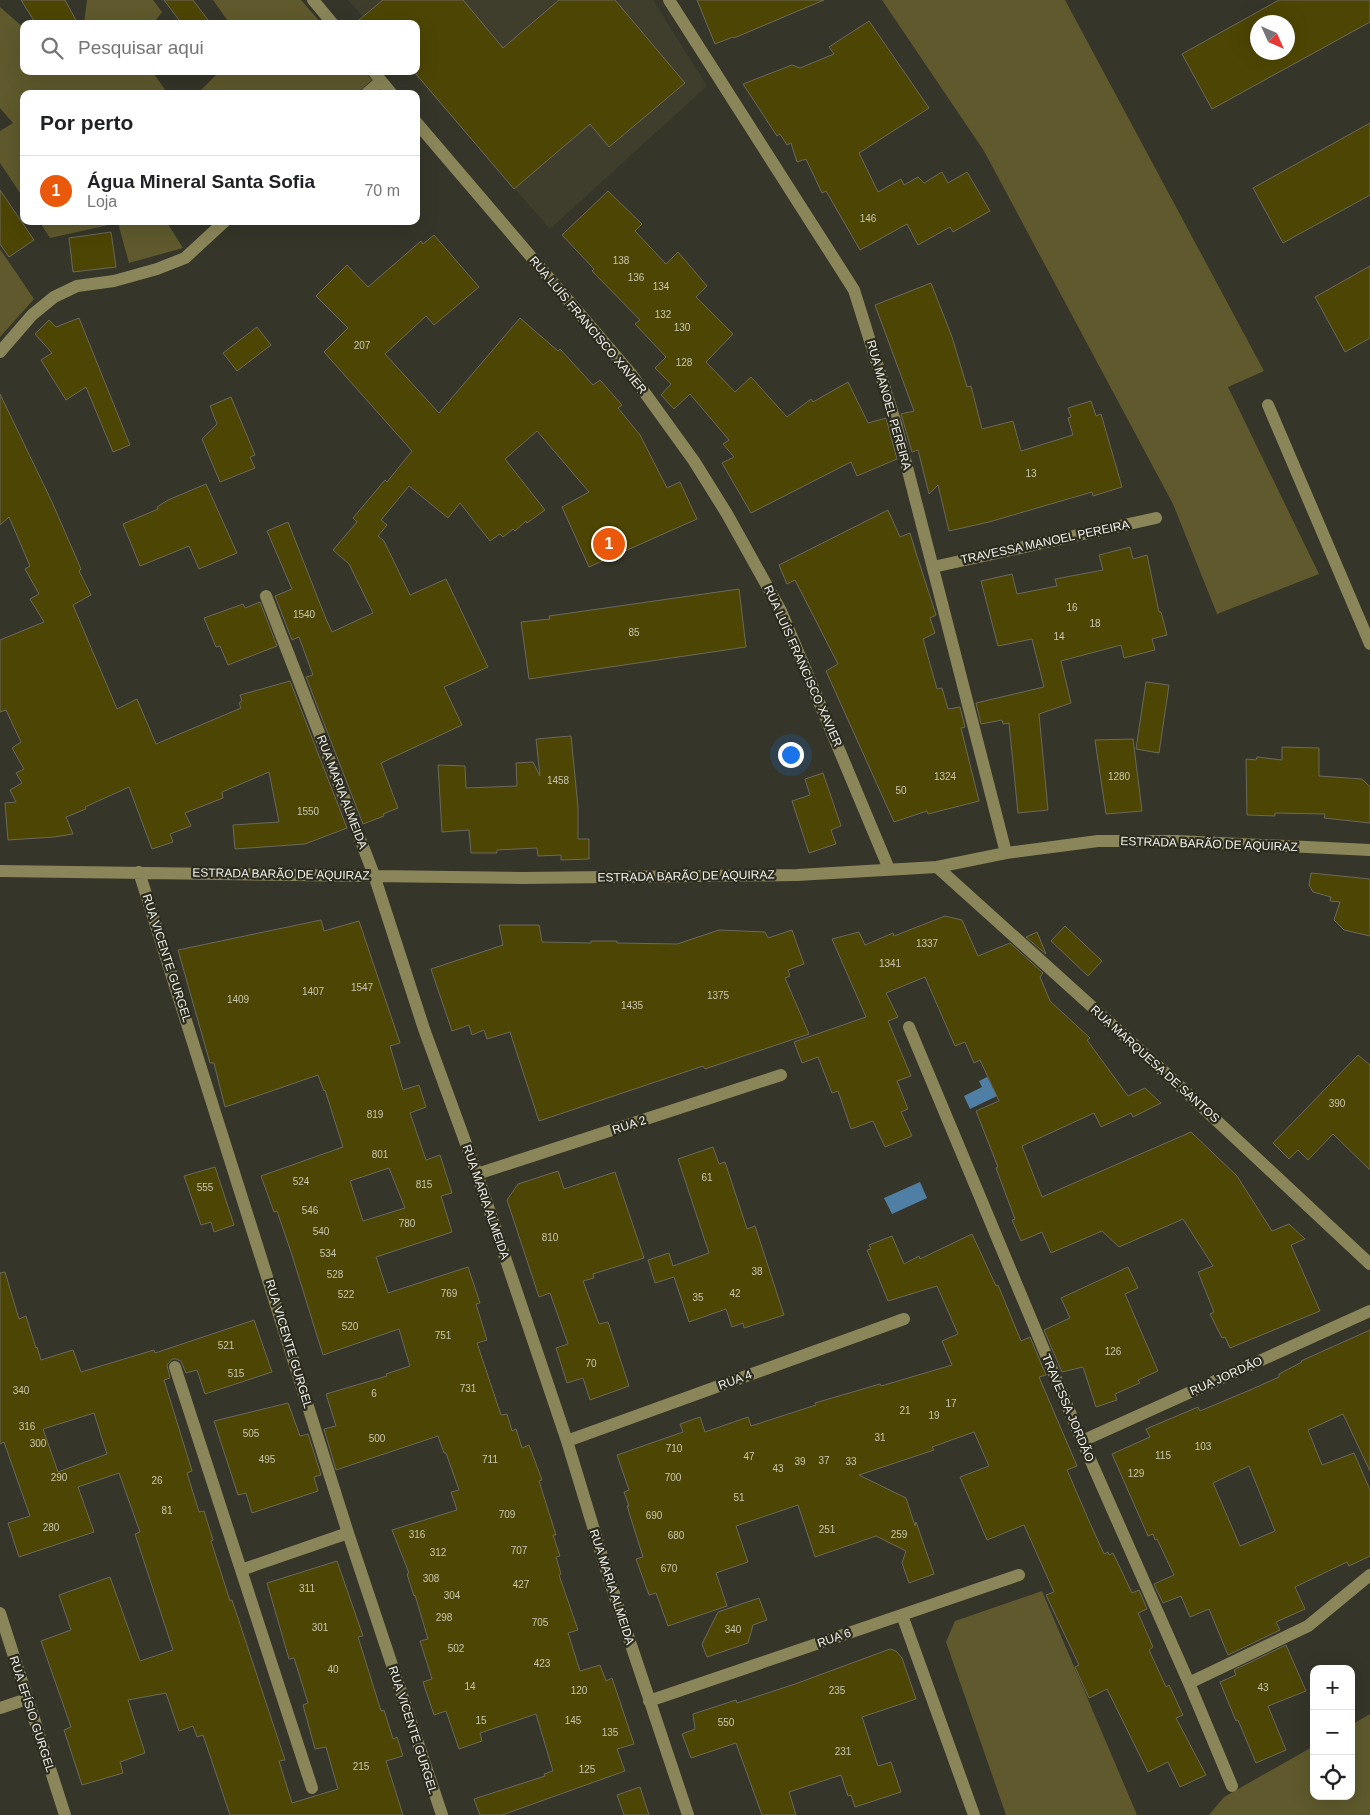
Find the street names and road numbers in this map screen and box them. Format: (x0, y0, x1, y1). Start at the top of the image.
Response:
street label: RUA LUÍS FRANCISCO XAVIER (526, 253, 651, 397)
street label: RUA MANOEL PEREIRA (864, 339, 914, 471)
street label: TRAVESSA MANOEL PEREIRA (959, 517, 1131, 567)
street label: RUA LUÍS FRANCISCO XAVIER (761, 583, 846, 749)
street label: RUA MARIA ALMEIDA (314, 733, 370, 851)
street label: ESTRADA BARÃO DE AQUIRAZ (1120, 834, 1298, 854)
street label: ESTRADA BARÃO DE AQUIRAZ (192, 865, 370, 883)
street label: ESTRADA BARÃO DE AQUIRAZ (597, 867, 775, 885)
street label: RUA VICENTE GURGEL (140, 892, 194, 1024)
street label: RUA MARQUESA DE SANTOS (1088, 1002, 1222, 1126)
street label: RUA 2 (610, 1113, 648, 1137)
street label: RUA MARIA ALMEIDA (460, 1143, 512, 1261)
street label: RUA VICENTE GURGEL (263, 1278, 315, 1410)
street label: TRAVESSA JORDÃO (1039, 1352, 1097, 1464)
street label: RUA JORDÃO (1188, 1354, 1264, 1398)
street label: RUA 4 (716, 1367, 754, 1393)
street label: RUA MARIA ALMEIDA (587, 1527, 637, 1647)
street label: RUA 6 (815, 1626, 853, 1650)
street label: RUA EFÍSIO GURGEL (7, 1654, 58, 1774)
street label: RUA VICENTE GURGEL (386, 1664, 440, 1796)

